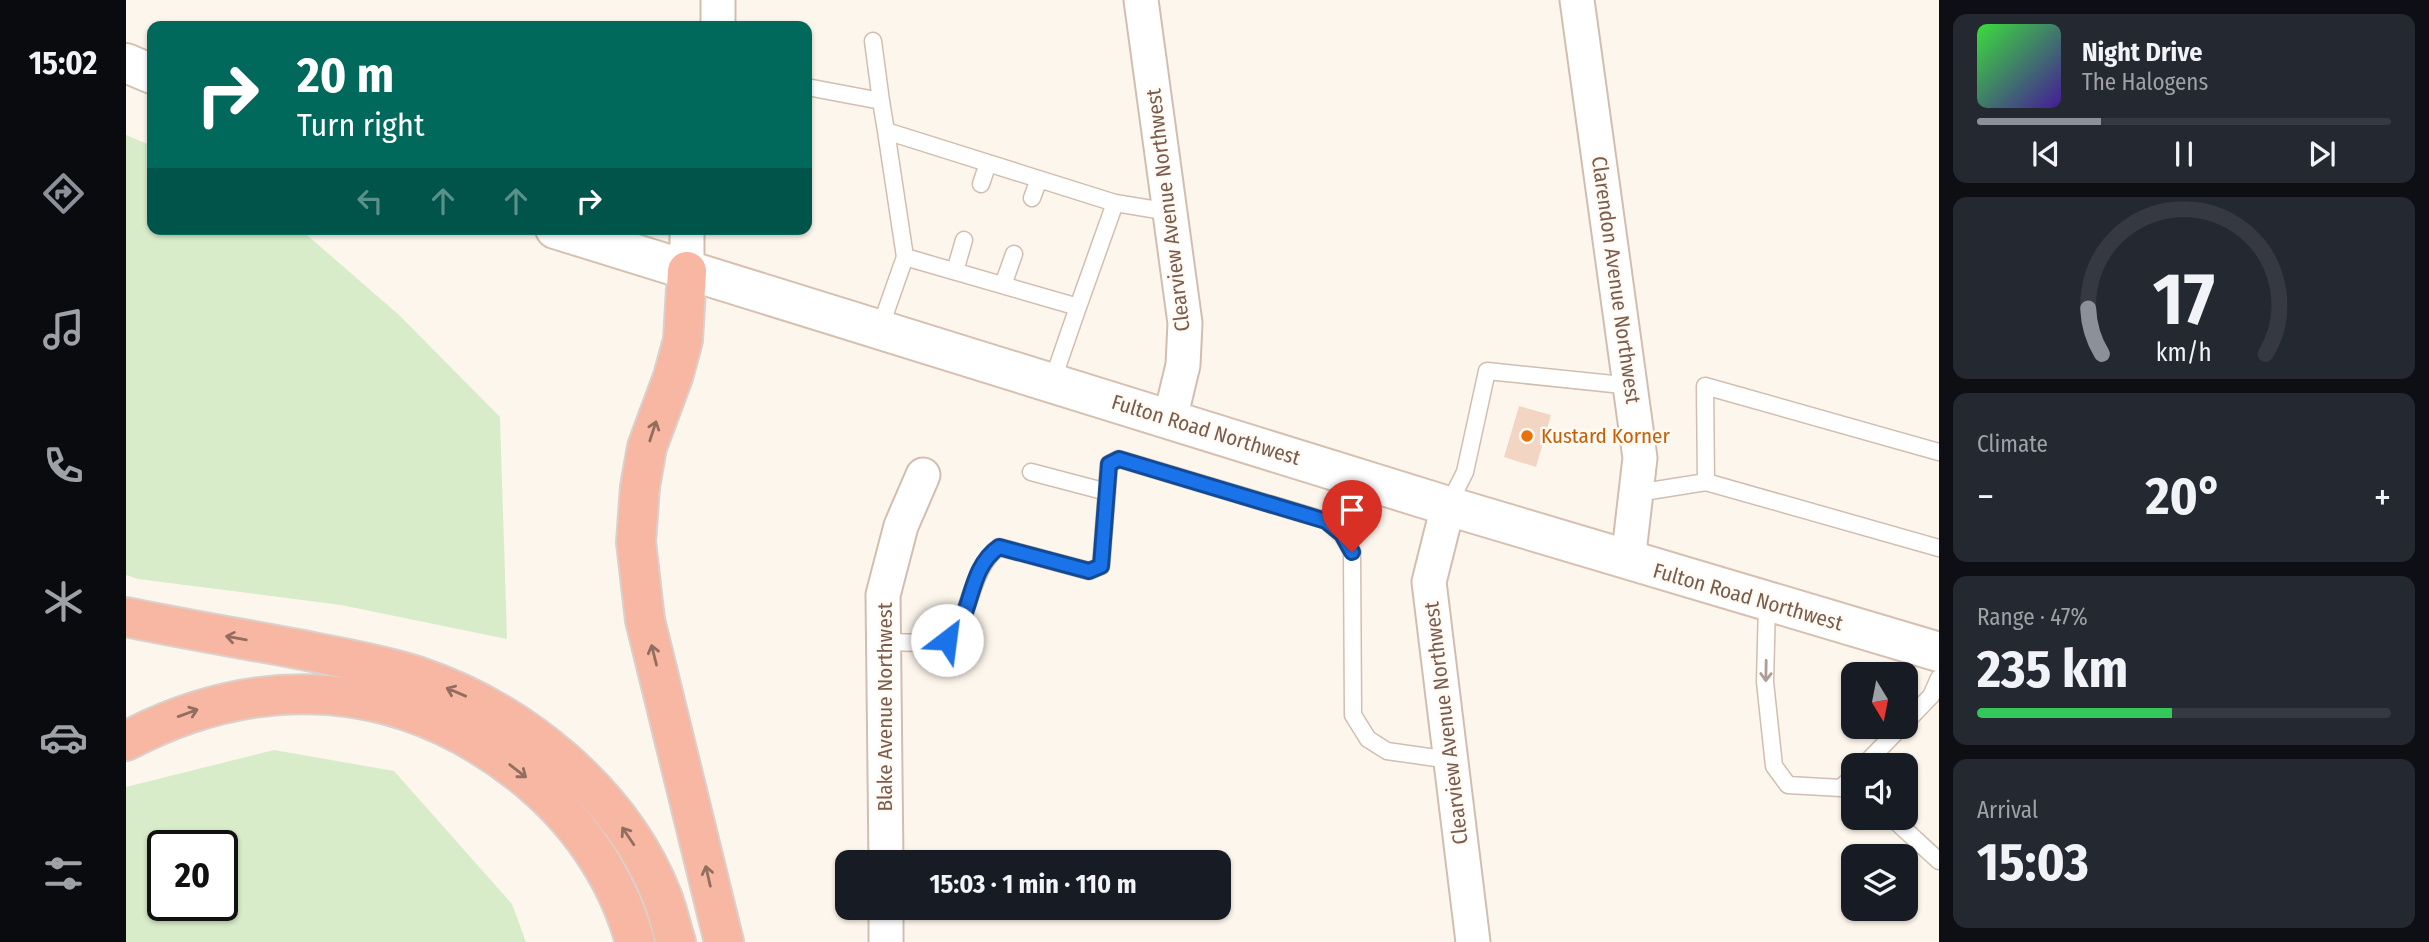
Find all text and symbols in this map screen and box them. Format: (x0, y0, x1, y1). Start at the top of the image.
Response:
text: Night Drive (2082, 37, 2202, 68)
text: 15:02 (29, 44, 97, 82)
text: 20 m (297, 46, 394, 105)
icon: right (182, 49, 273, 140)
text: The Halogens (2082, 68, 2208, 96)
street label: Clearview Avenue Northwest (1140, 87, 1196, 333)
text: Turn right (297, 106, 424, 144)
icon: previous (2027, 135, 2065, 173)
icon: pause (2165, 135, 2203, 173)
icon: next (2303, 135, 2341, 173)
street label: Clarendon Avenue Northwest (1586, 155, 1646, 406)
icon: directions (39, 169, 88, 218)
icon: left (351, 182, 389, 220)
icon: ahead (424, 182, 462, 220)
icon: ahead (497, 182, 535, 220)
icon: right (570, 182, 608, 220)
text: 17 (2153, 256, 2215, 343)
icon: music (39, 305, 88, 354)
text: km/h (2156, 338, 2212, 368)
street label: Fulton Road Northwest (1108, 389, 1304, 471)
one-way arrow (648, 420, 660, 442)
place label: Kustard Korner (1541, 423, 1670, 449)
marker: Kustard Korner (1519, 428, 1535, 444)
text: Climate (1977, 430, 2048, 458)
icon: phone (39, 441, 88, 490)
text: 20° (2146, 465, 2222, 528)
text: − (1977, 474, 1994, 520)
text: + (2374, 474, 2391, 520)
pin (1322, 480, 1382, 552)
icon: arrive (1333, 491, 1371, 529)
street label: Fulton Road Northwest (1650, 557, 1846, 637)
icon: climate (39, 577, 88, 626)
street label: Clearview Avenue Northwest (1418, 600, 1474, 846)
street label: Blake Avenue Northwest (872, 602, 898, 812)
position arrow (910, 603, 984, 677)
text: Range · 47% (1977, 603, 2088, 631)
one-way arrow (225, 631, 248, 644)
text: 235 km (1977, 638, 2128, 701)
one-way arrow (647, 644, 660, 667)
one-way arrow (1759, 660, 1772, 683)
north arrow (1841, 662, 1918, 738)
map controls (1841, 662, 1918, 921)
one-way arrow (446, 685, 467, 698)
one-way arrow (177, 706, 199, 719)
icon: car (39, 713, 88, 762)
button: sound (1841, 753, 1918, 830)
one-way arrow (508, 764, 526, 779)
text: Arrival (1977, 796, 2038, 824)
one-way arrow (621, 827, 635, 846)
speed limit sign: 20 (147, 830, 238, 921)
text: 15:03 (1977, 831, 2089, 894)
button: layers (1841, 844, 1918, 921)
icon: filters (39, 849, 88, 898)
one-way arrow (701, 865, 714, 887)
text: 15:03 · 1 min · 110 m (929, 869, 1137, 900)

